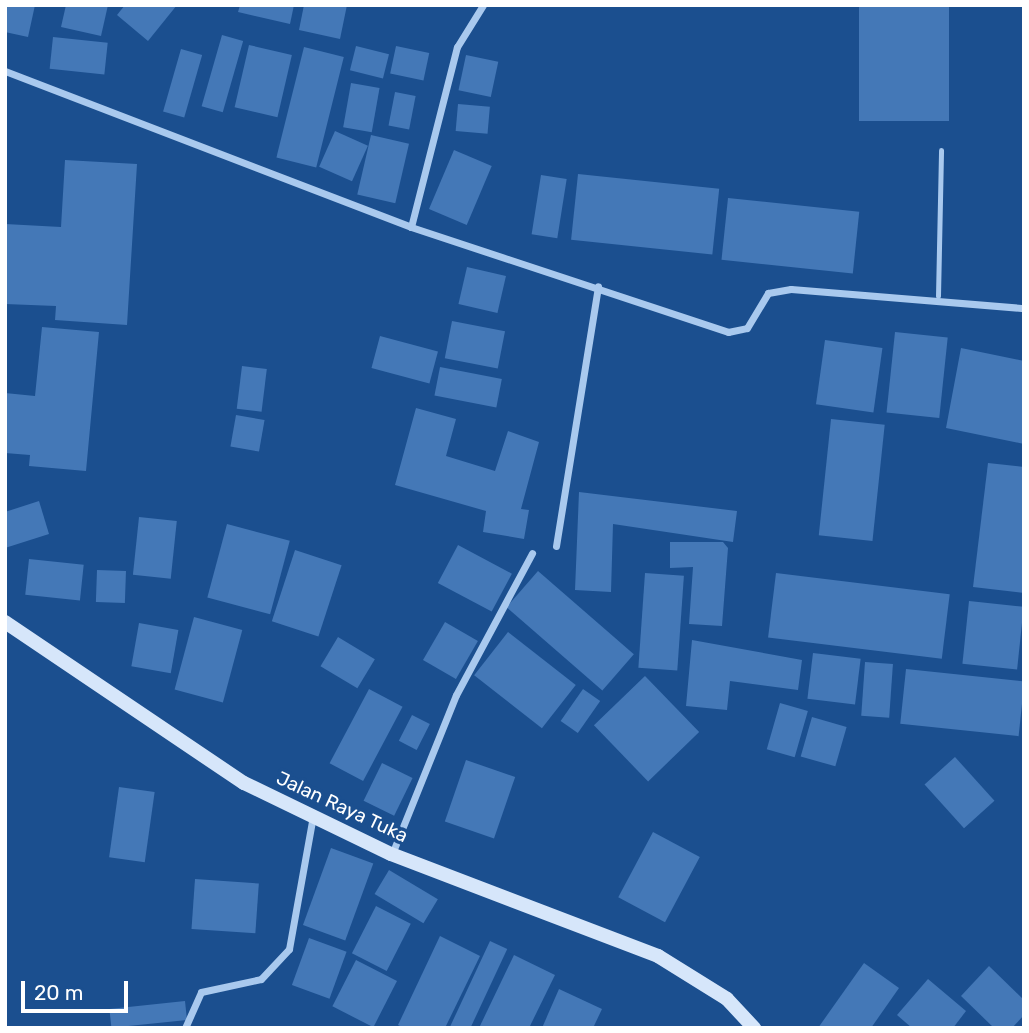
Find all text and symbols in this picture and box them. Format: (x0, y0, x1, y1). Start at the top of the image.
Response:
street label: Jalan Raya Tuka (273, 767, 411, 847)
scale bar (24, 967, 131, 1011)
text: 20 m (34, 980, 83, 1005)

